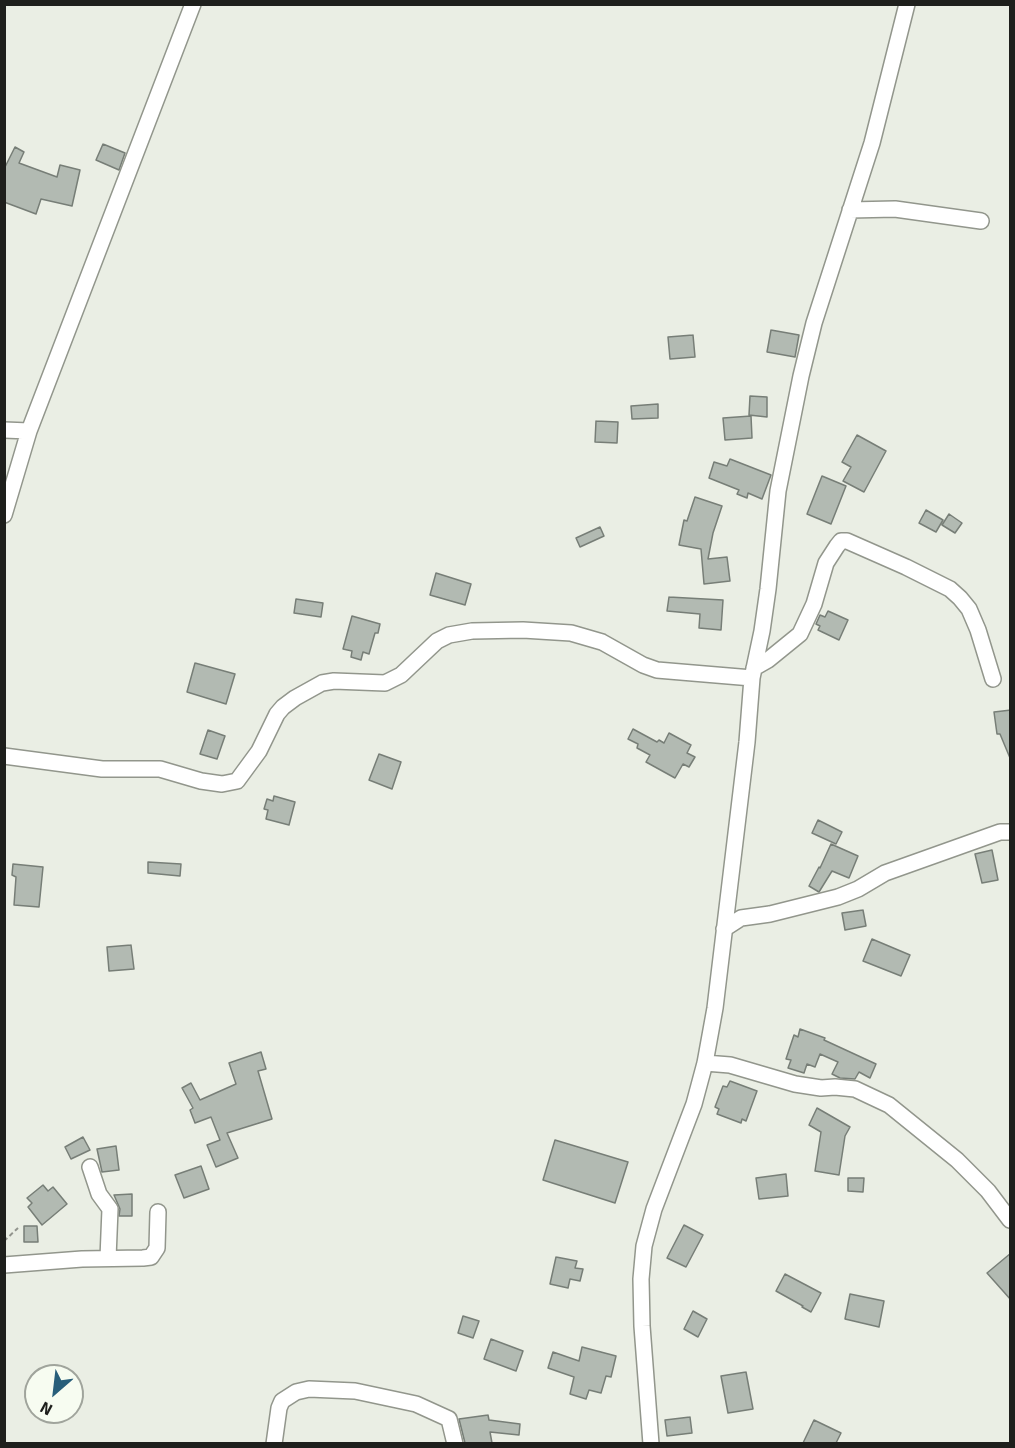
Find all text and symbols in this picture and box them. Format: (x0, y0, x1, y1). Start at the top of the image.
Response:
north arrow (24, 1364, 84, 1424)
text: N (37, 1397, 56, 1420)

